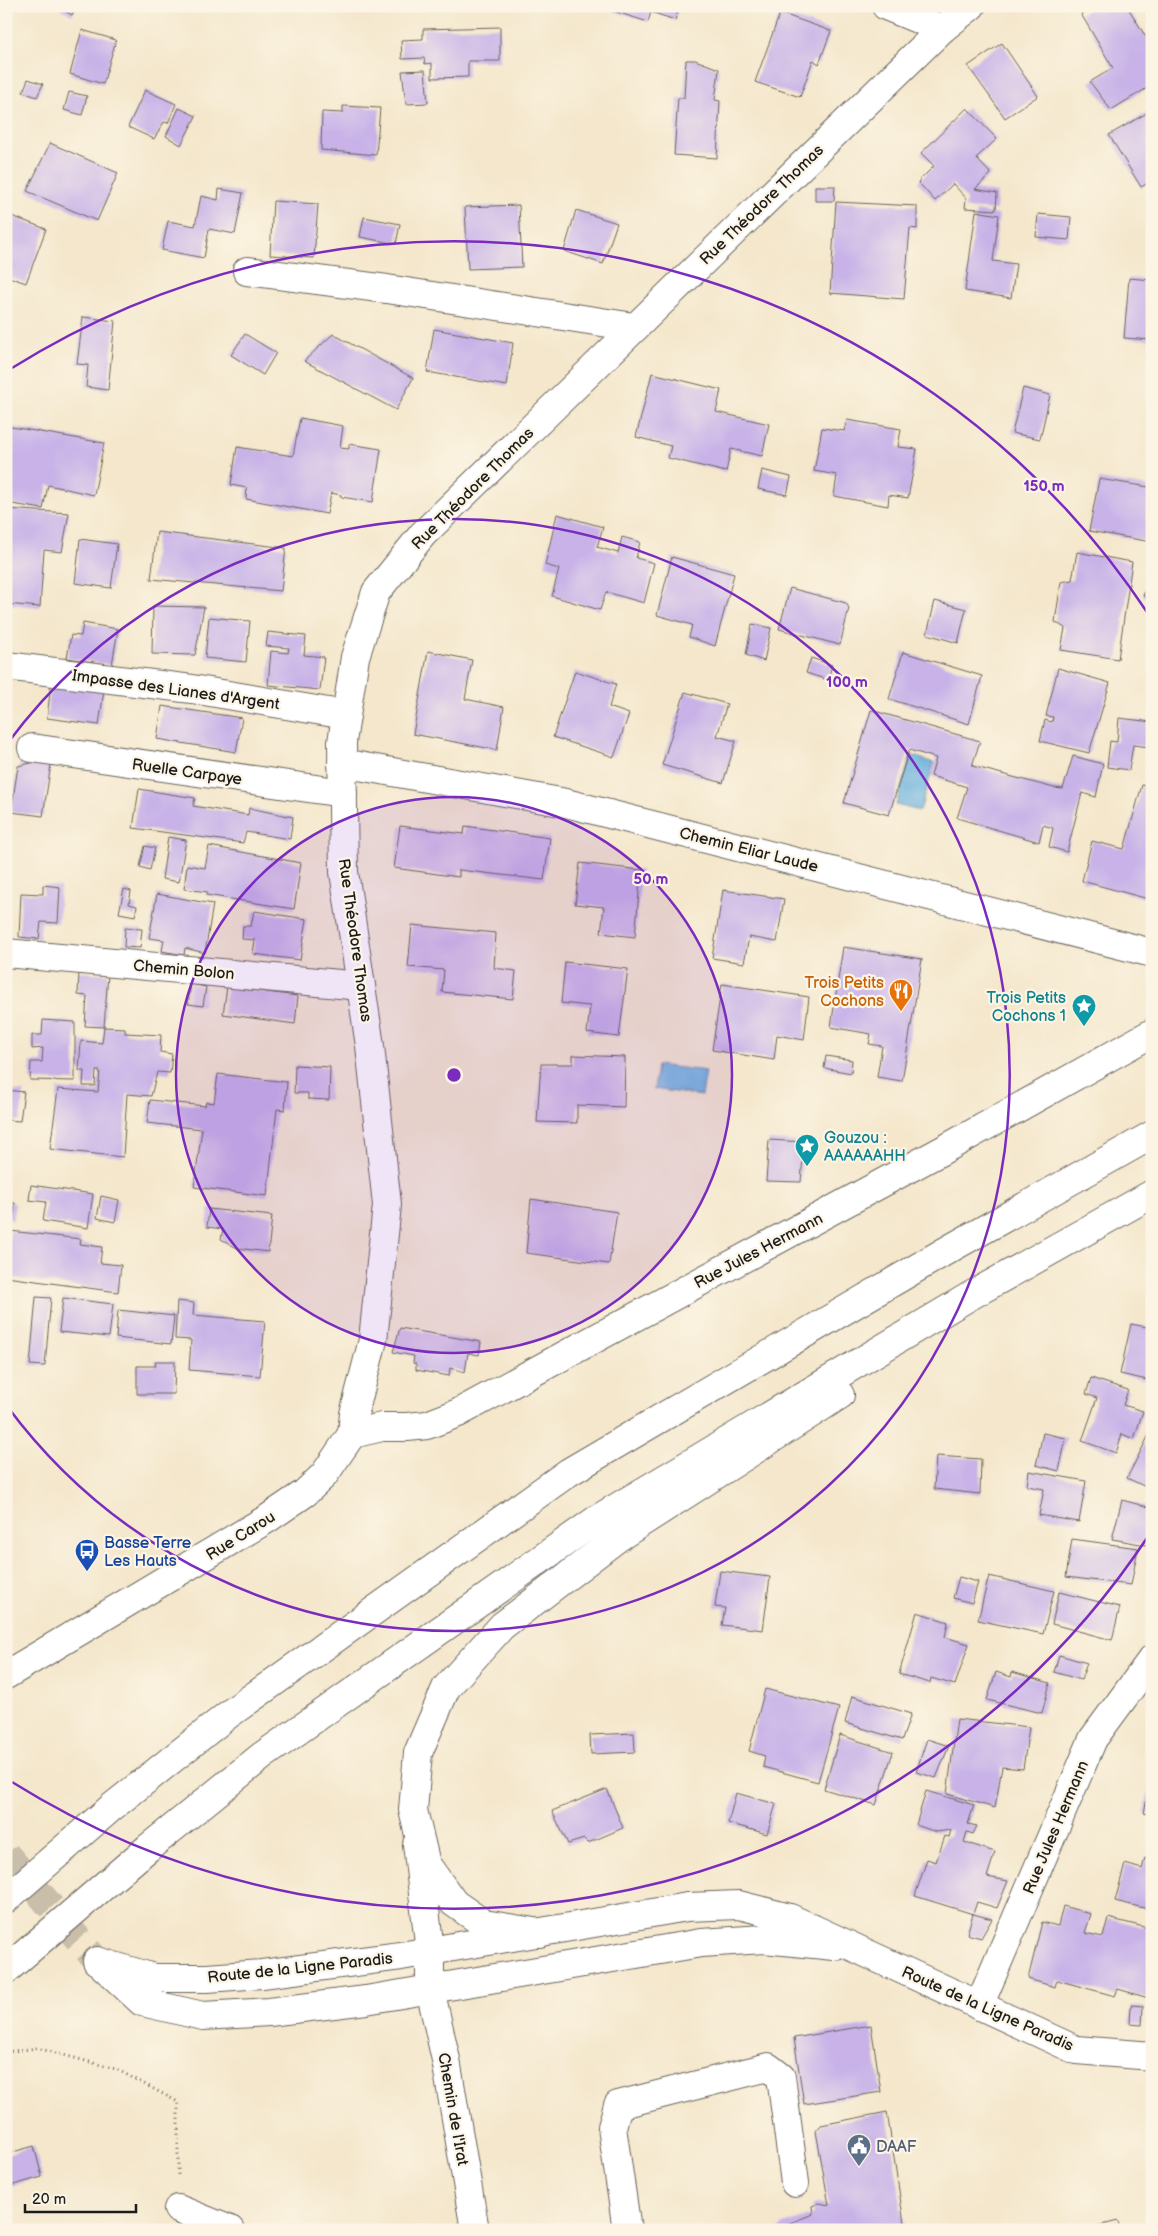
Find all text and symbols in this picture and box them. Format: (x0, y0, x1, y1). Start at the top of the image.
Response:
street label: Rue Théodore Thomas (696, 141, 828, 269)
street label: Rue Théodore Thomas (408, 424, 538, 554)
text: 150 m (1023, 477, 1065, 496)
street label: Impasse des Lianes d'Argent (71, 666, 281, 714)
text: 100 m (826, 673, 868, 692)
street label: Ruelle Carpaye (131, 755, 244, 790)
street label: Chemin Eliar Laude (677, 824, 821, 877)
street label: Rue Théodore Thomas (334, 857, 375, 1023)
text: 50 m (634, 870, 669, 889)
street label: Chemin Bolon (132, 957, 235, 984)
place label: Trois Petits Cochons (804, 974, 884, 1011)
restaurant icon: Trois Petits Cochons (888, 978, 914, 1012)
place label: Trois Petits Cochons 1 (986, 989, 1066, 1026)
place icon: Trois Petits Cochons 1 (1071, 993, 1097, 1027)
centre of rings (445, 1066, 463, 1084)
place label: Gouzou : AAAAAAHH (824, 1129, 906, 1166)
place icon: Gouzou : AAAAAAHH (794, 1133, 820, 1167)
street label: Rue Jules Hermann (691, 1209, 826, 1293)
street label: Rue Carou (203, 1508, 279, 1565)
place label: Basse Terre Les Hauts (104, 1534, 192, 1571)
bus stop icon: Basse Terre Les Hauts (74, 1538, 100, 1572)
street label: Rue Jules Hermann (1020, 1758, 1093, 1897)
street label: Route de la Ligne Paradis (207, 1949, 394, 1988)
street label: Route de la Ligne Paradis (899, 1963, 1076, 2056)
street label: Chemin de l'Irat (433, 2051, 472, 2167)
public building icon: DAAF (846, 2133, 872, 2167)
place label: DAAF (876, 2138, 917, 2157)
scale bar (25, 2181, 136, 2213)
text: 20 m (32, 2190, 66, 2209)

